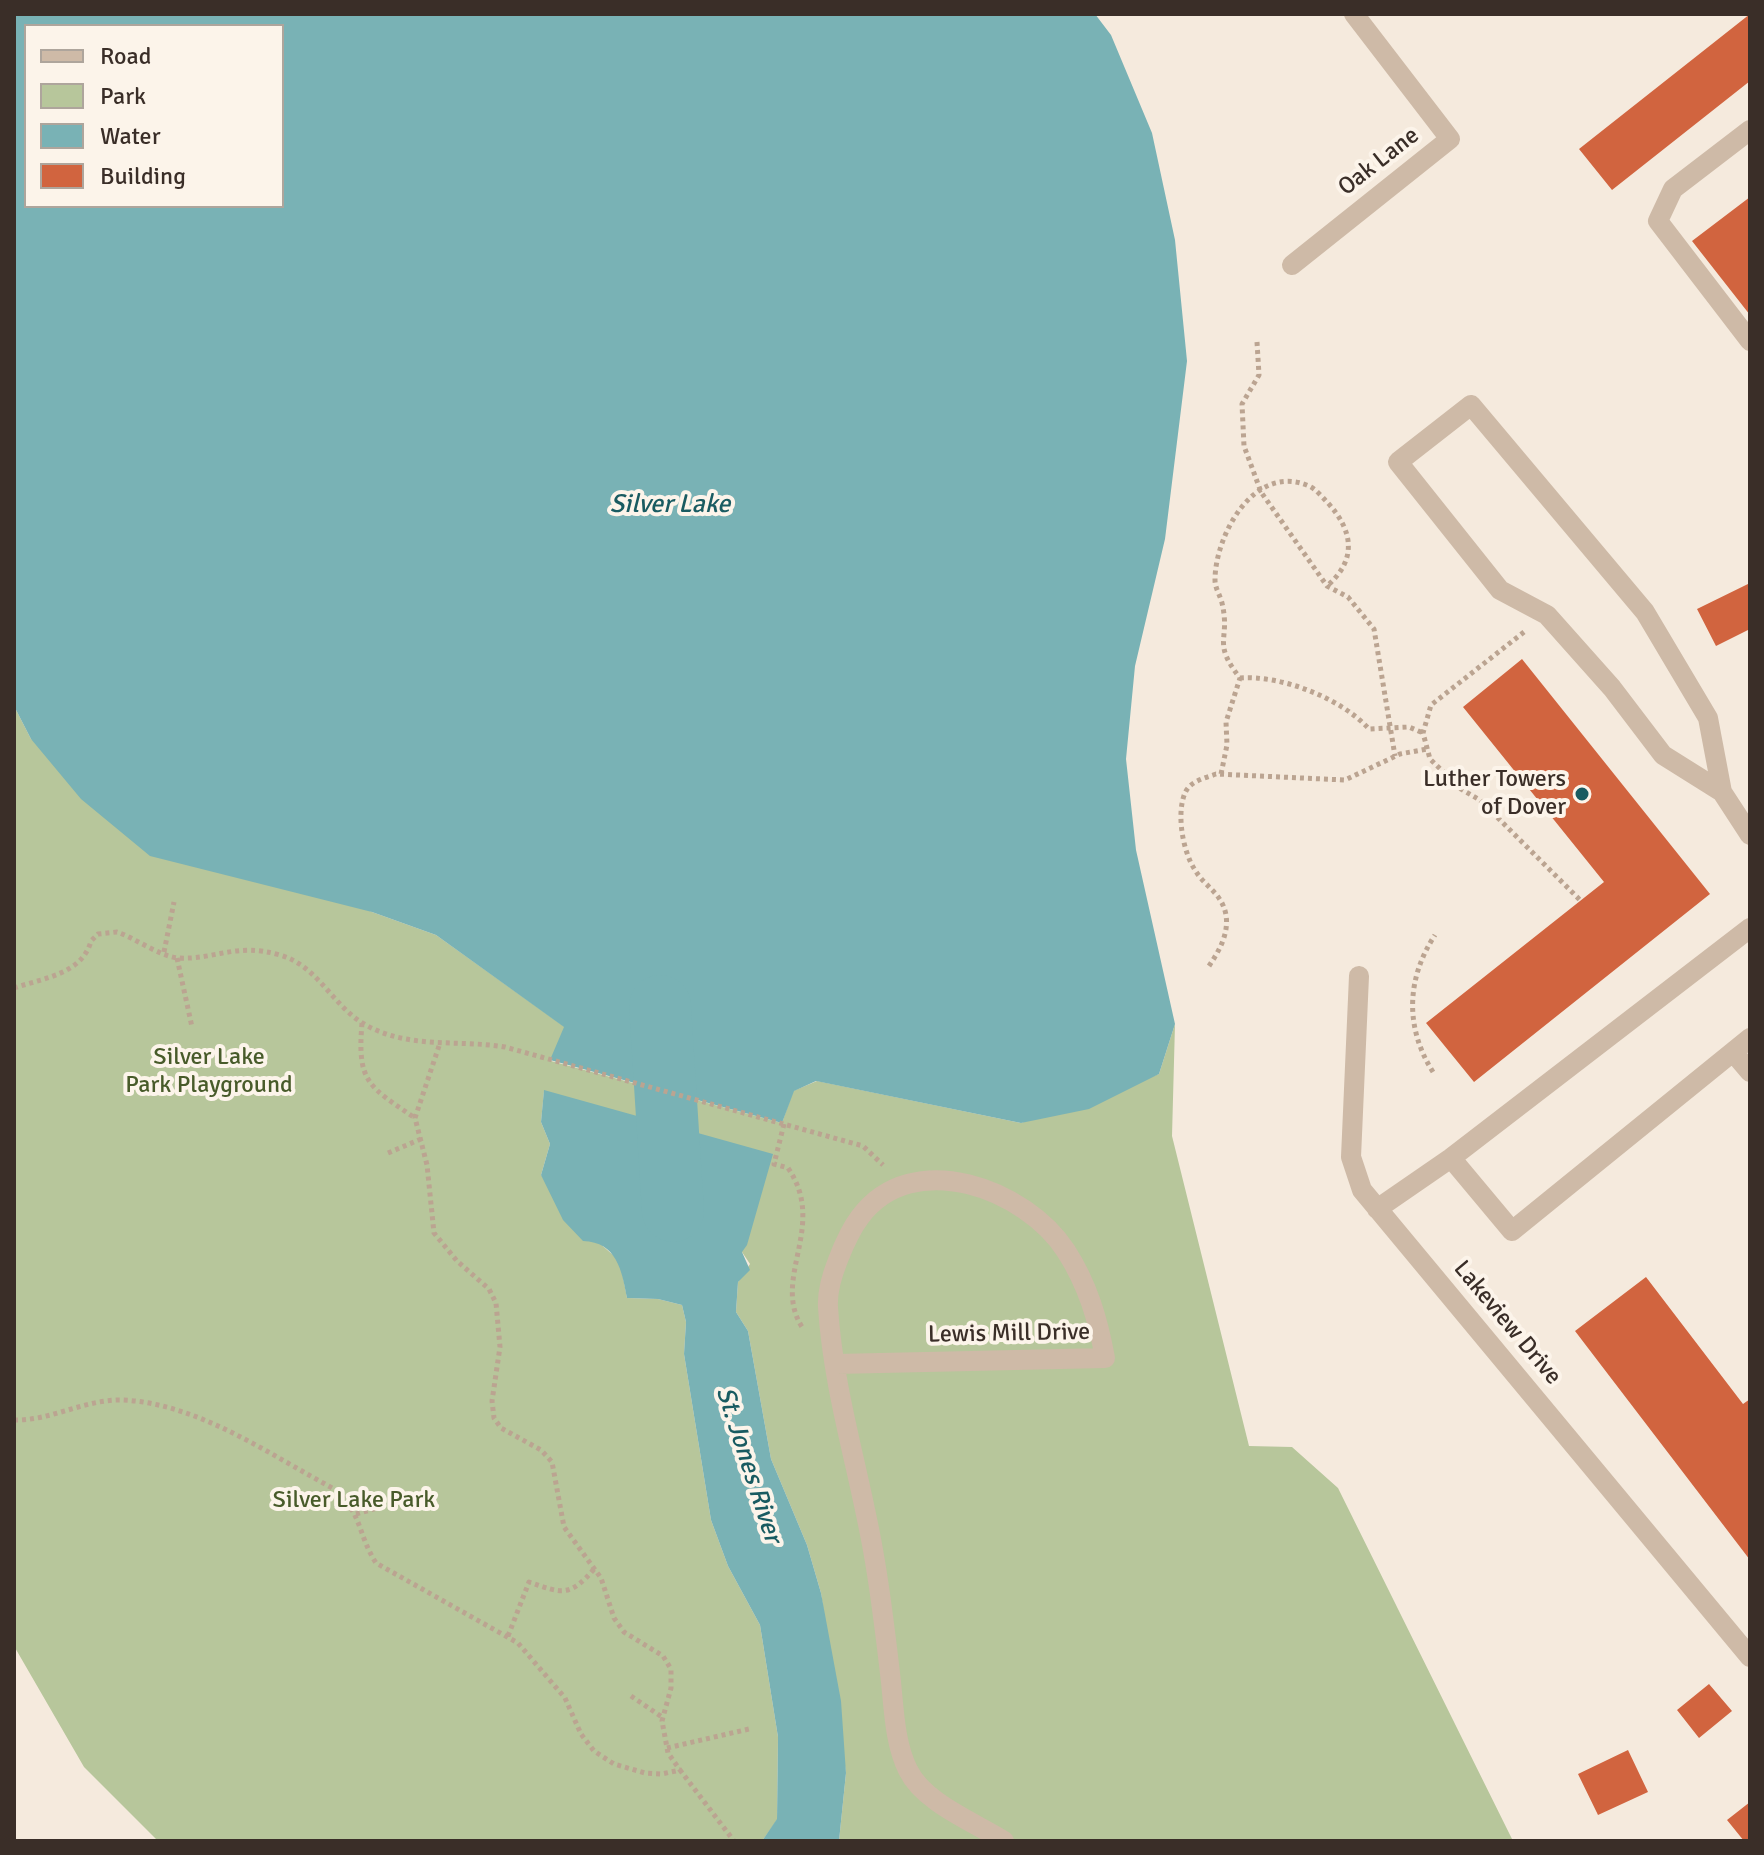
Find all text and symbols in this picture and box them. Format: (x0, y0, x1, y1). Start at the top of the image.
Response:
legend (24, 24, 284, 208)
text: Road (100, 41, 151, 71)
text: Park (100, 81, 146, 111)
text: Water (100, 121, 160, 151)
street label: Oak Lane (1333, 122, 1425, 202)
text: Building (100, 161, 186, 191)
water label: Silver Lake (610, 489, 730, 521)
place label: Luther Towers of Dover (1423, 766, 1566, 822)
marker: Luther Towers of Dover (1573, 785, 1591, 803)
park label: Silver Lake Park Playground (125, 1044, 293, 1100)
street label: Lakeview Drive (1447, 1255, 1567, 1391)
street label: Lewis Mill Drive (928, 1318, 1090, 1350)
water label: St. Jones River (708, 1383, 788, 1547)
park label: Silver Lake Park (273, 1487, 435, 1515)

